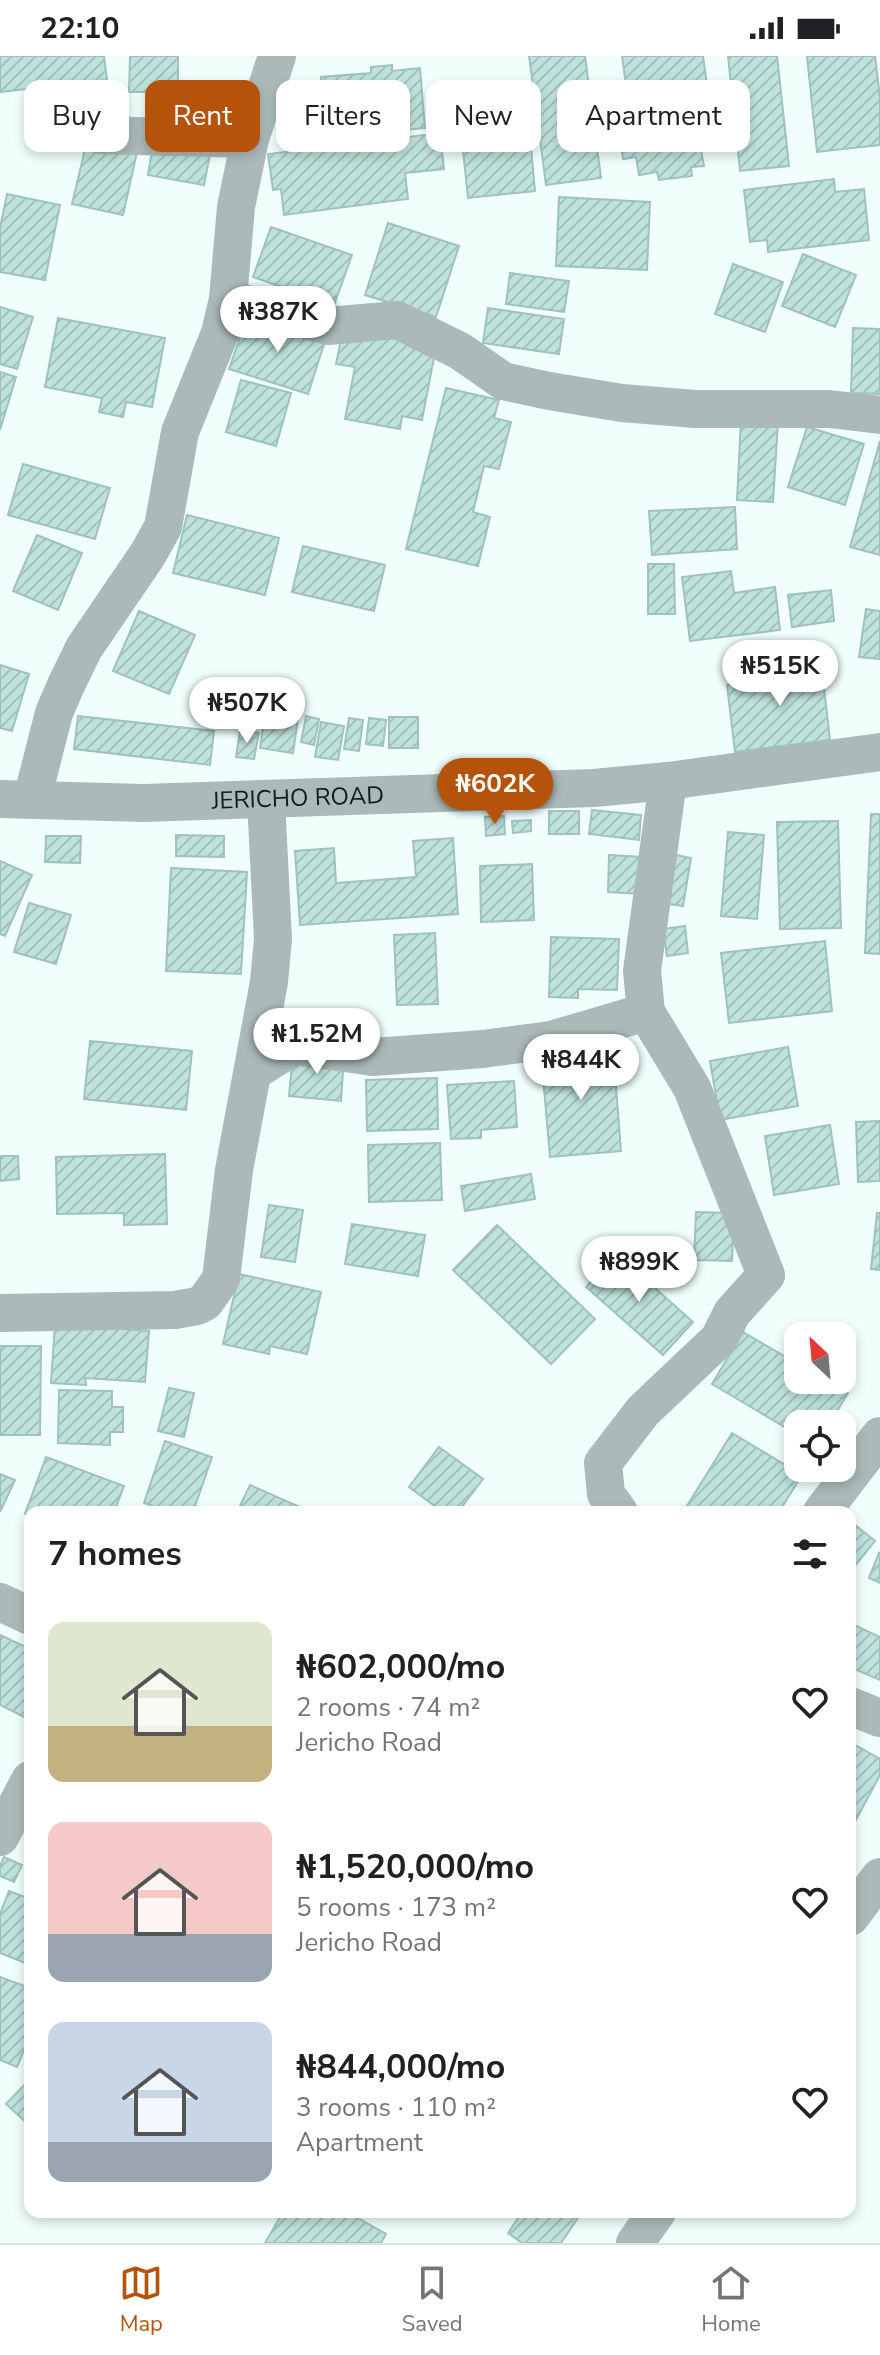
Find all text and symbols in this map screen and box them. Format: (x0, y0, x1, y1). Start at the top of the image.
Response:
text: 22:10 (40, 8, 119, 49)
chip: Buy (24, 80, 129, 152)
chip: Rent (145, 80, 260, 152)
chip: Filters (276, 80, 410, 152)
chip: New (426, 80, 541, 152)
chip: Apartment (557, 80, 750, 152)
pin: ₦387K (222, 286, 334, 354)
text: ₦387K (238, 294, 318, 329)
pin: ₦515K (724, 640, 836, 708)
text: ₦515K (740, 648, 820, 683)
pin: ₦507K (191, 677, 303, 745)
text: ₦507K (207, 685, 287, 720)
pin: ₦602K (439, 758, 551, 826)
text: ₦602K (455, 766, 535, 801)
street label: JERICHO ROAD (210, 779, 385, 817)
pin: ₦1.52M (252, 1008, 382, 1076)
text: ₦1.52M (271, 1016, 363, 1051)
pin: ₦844K (525, 1034, 637, 1102)
text: ₦844K (541, 1042, 621, 1077)
pin: ₦899K (583, 1236, 695, 1304)
text: ₦899K (599, 1244, 679, 1279)
north arrow (784, 1322, 856, 1394)
map controls (784, 1322, 856, 1482)
button: locate (784, 1410, 856, 1482)
text: 7 homes (48, 1531, 182, 1577)
icon: filters (788, 1532, 832, 1576)
text: ₦602,000/mo (296, 1644, 505, 1690)
icon: home (112, 1654, 208, 1750)
icon: heart (788, 1680, 832, 1724)
text: 2 rooms · 74 m² (296, 1690, 480, 1725)
text: Jericho Road (296, 1725, 442, 1760)
text: ₦1,520,000/mo (296, 1844, 534, 1890)
icon: home (112, 1854, 208, 1950)
icon: heart (788, 1880, 832, 1924)
text: 5 rooms · 173 m² (296, 1890, 496, 1925)
text: Jericho Road (296, 1925, 442, 1960)
text: ₦844,000/mo (296, 2044, 505, 2090)
icon: home (112, 2054, 208, 2150)
icon: heart (788, 2080, 832, 2124)
text: 3 rooms · 110 m² (296, 2090, 496, 2125)
text: Apartment (296, 2125, 423, 2160)
tab: Map (119, 2261, 163, 2339)
tab: Saved (402, 2261, 463, 2339)
tab: Home (701, 2261, 761, 2339)

